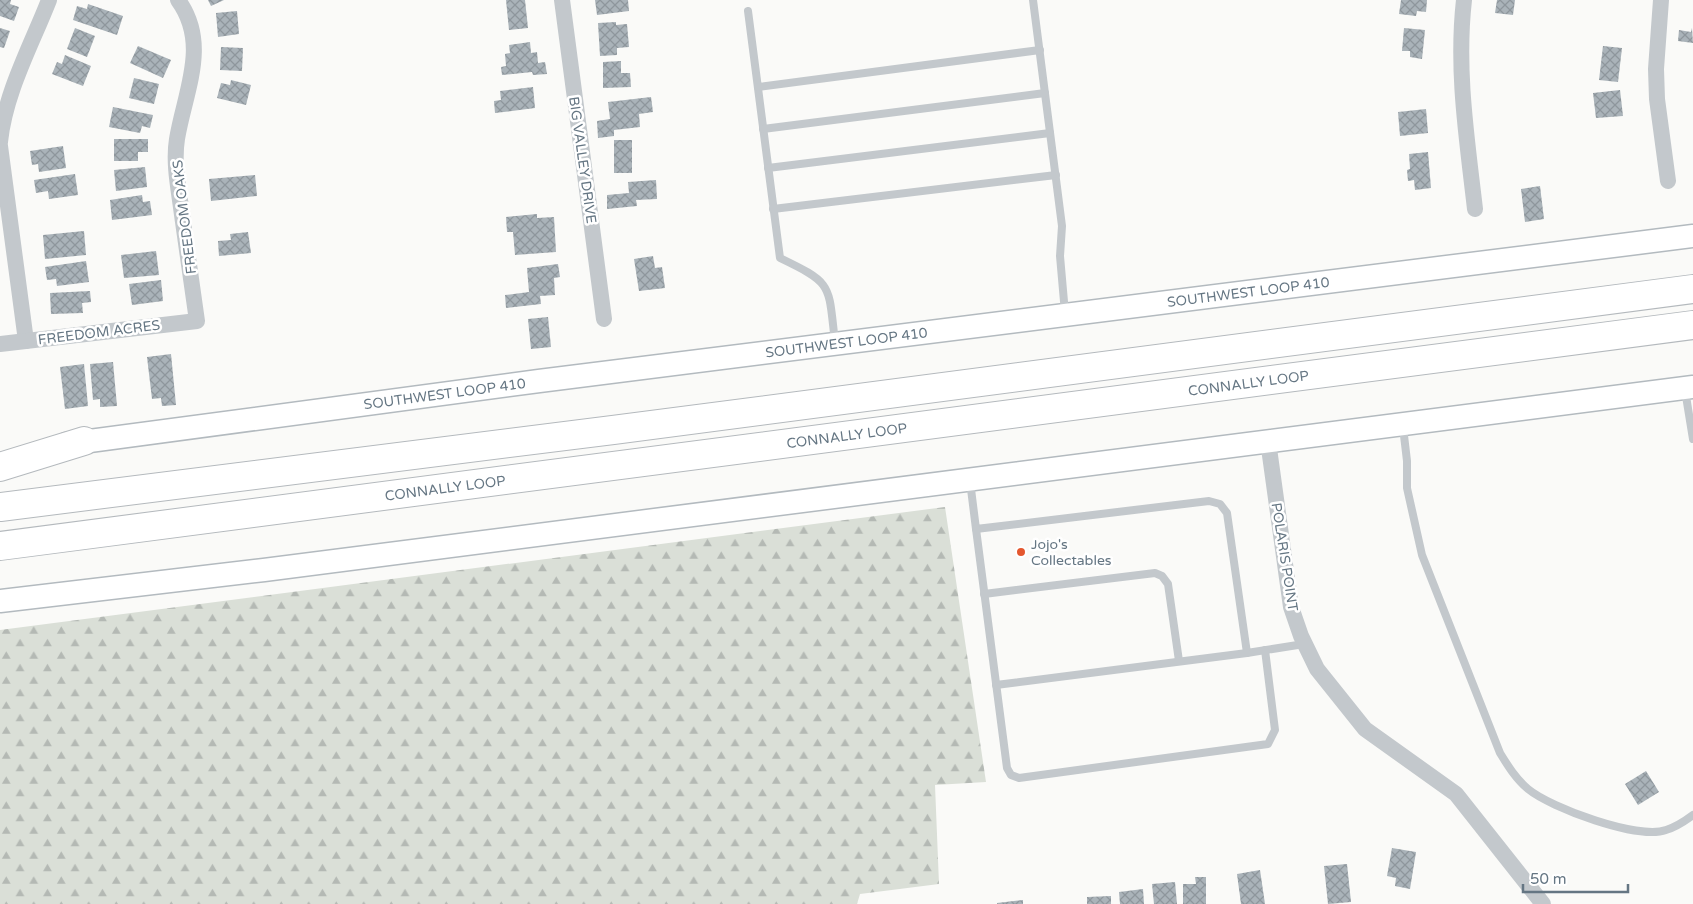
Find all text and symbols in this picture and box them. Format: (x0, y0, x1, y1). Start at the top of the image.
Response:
street label: BIG VALLEY DRIVE (565, 95, 600, 225)
street label: FREEDOM OAKS (169, 158, 200, 275)
street label: SOUTHWEST LOOP 410 (1166, 274, 1331, 311)
street label: FREEDOM ACRES (37, 317, 161, 348)
street label: SOUTHWEST LOOP 410 (764, 324, 929, 361)
street label: CONNALLY LOOP (1187, 367, 1310, 400)
street label: SOUTHWEST LOOP 410 (363, 375, 527, 413)
street label: CONNALLY LOOP (786, 420, 908, 452)
street label: CONNALLY LOOP (384, 472, 507, 505)
street label: POLARIS POINT (1268, 502, 1302, 613)
place label: Jojo's Collectables (1031, 536, 1112, 569)
marker: Jojo's Collectables (1015, 546, 1027, 558)
scale bar (1523, 862, 1628, 894)
text: 50 m (1530, 870, 1567, 888)

